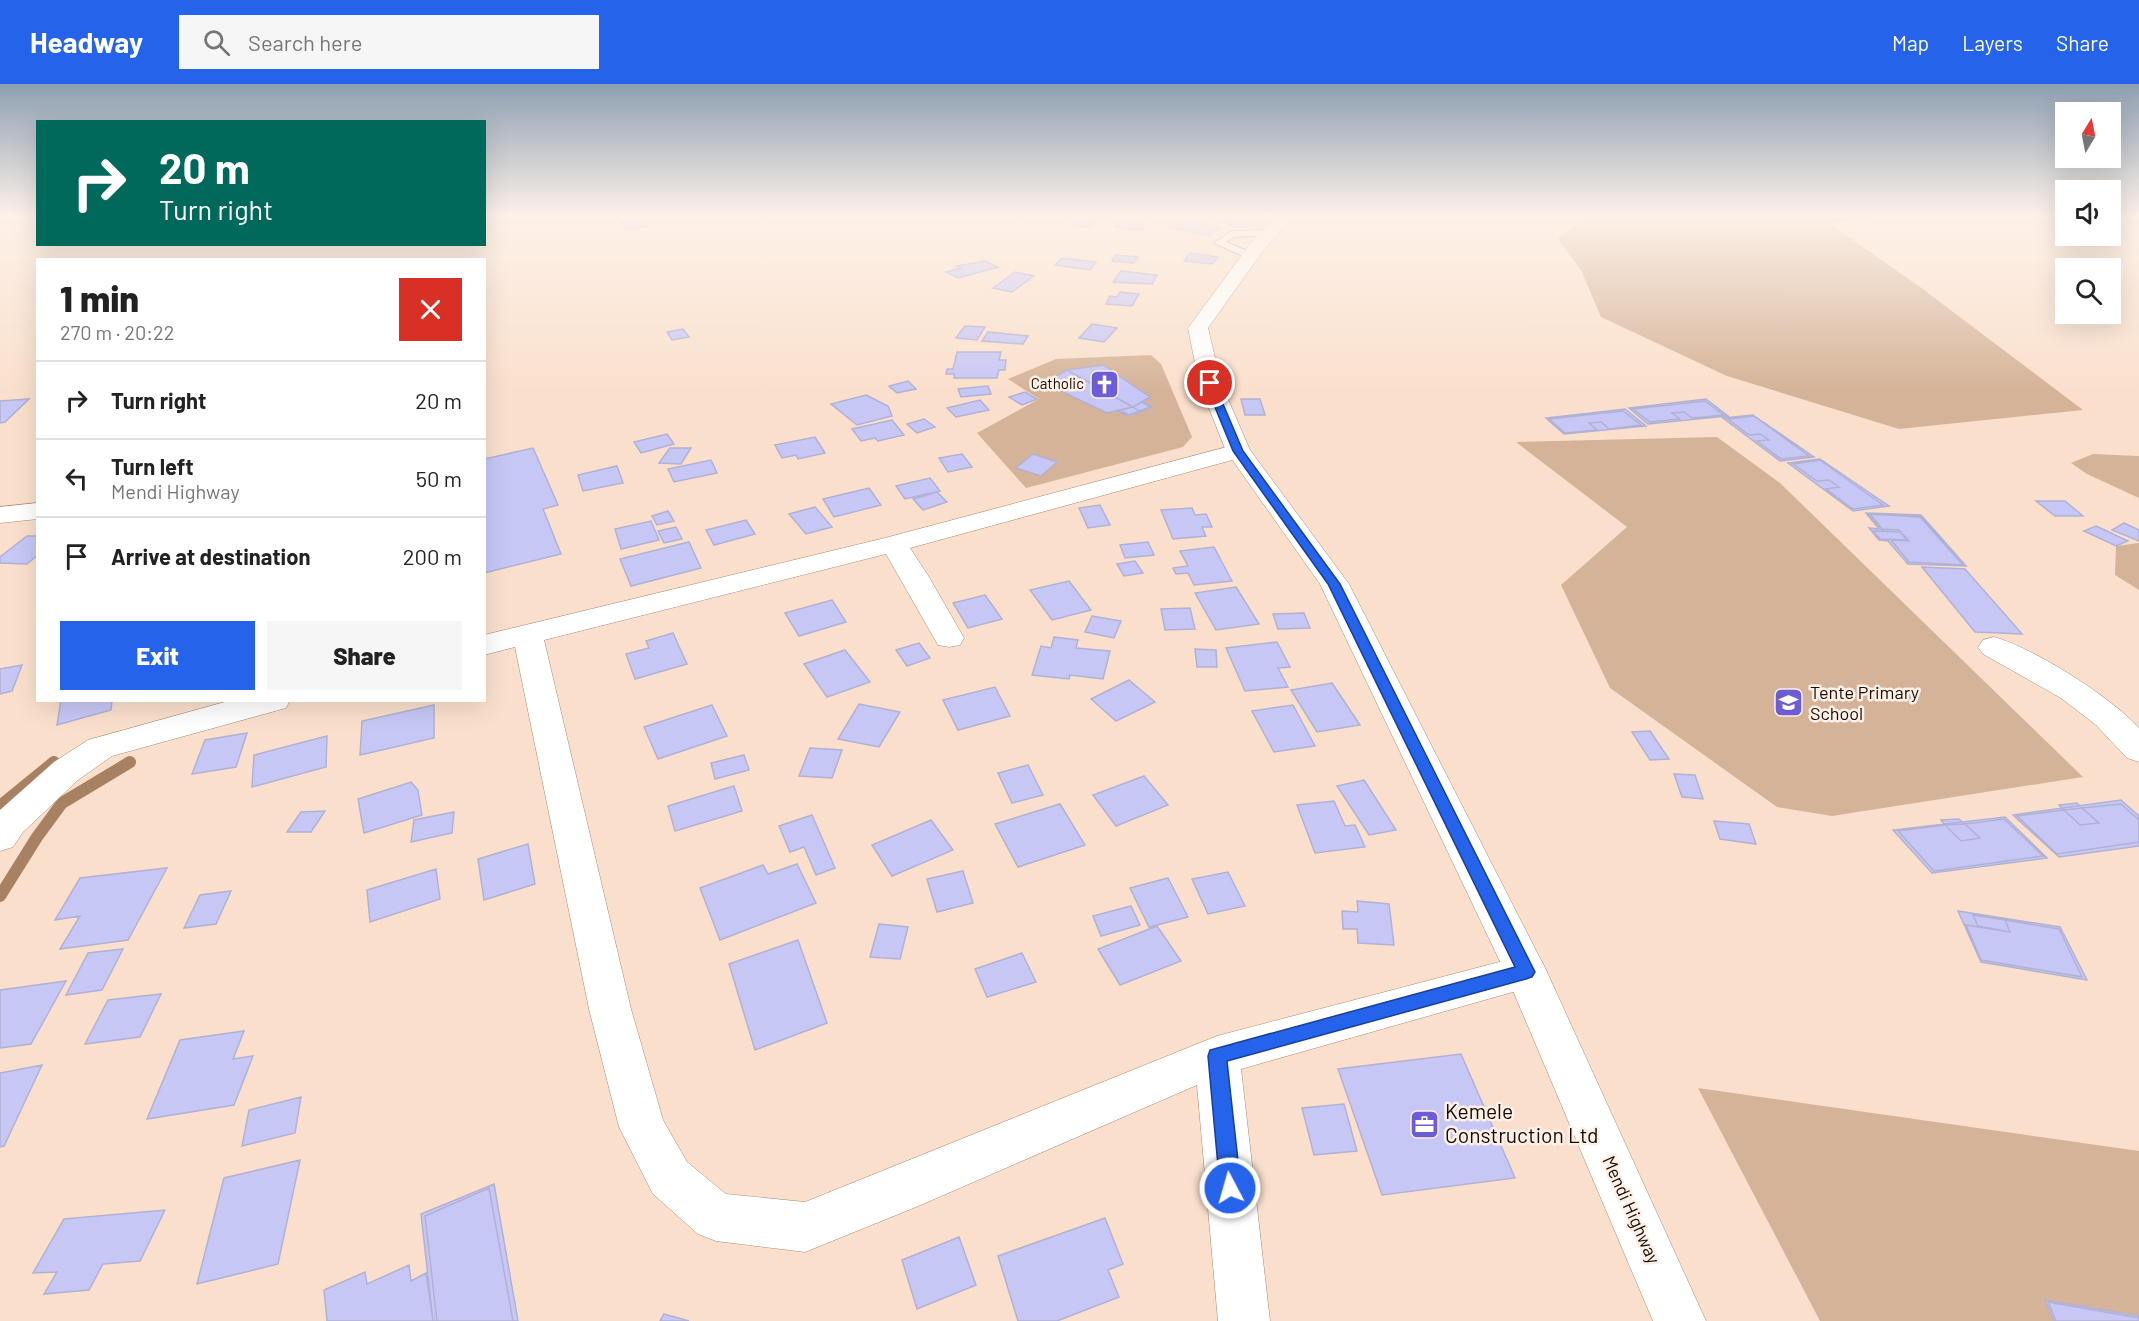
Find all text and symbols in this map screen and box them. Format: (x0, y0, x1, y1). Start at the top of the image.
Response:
search box (179, 15, 599, 69)
text: Headway (30, 25, 143, 59)
icon: search (200, 26, 233, 59)
text: Search here (248, 29, 362, 55)
text: Map (1892, 30, 1929, 55)
text: Layers (1962, 30, 2023, 55)
text: Share (2056, 30, 2109, 55)
north arrow (2055, 102, 2121, 168)
map controls (2055, 102, 2121, 324)
text: 20 m (159, 142, 250, 192)
icon: right (60, 144, 138, 222)
button: sound (2055, 180, 2121, 246)
text: Turn right (159, 193, 273, 225)
button: search (2055, 258, 2121, 324)
text: 1 min (60, 276, 139, 319)
button: close (399, 278, 462, 341)
text: 270 m · 20:22 (60, 320, 174, 344)
pin (1184, 357, 1235, 408)
icon: arrive (1193, 366, 1226, 399)
church icon: Catholic (1089, 368, 1121, 400)
place label: Catholic (1031, 374, 1084, 392)
icon: right (60, 384, 93, 417)
text: Turn right (111, 387, 206, 413)
text: 20 m (415, 387, 462, 413)
text: Turn left (111, 453, 194, 479)
icon: left (60, 462, 93, 495)
text: 50 m (416, 465, 462, 491)
text: Mendi Highway (111, 479, 240, 503)
icon: arrive (60, 540, 93, 573)
text: Arrive at destination (111, 543, 310, 569)
text: 200 m (403, 543, 462, 569)
button: Exit (60, 621, 255, 690)
button: Share (267, 621, 462, 690)
place label: Tente Primary School (1810, 681, 1919, 724)
school or university icon: Tente Primary School (1773, 687, 1805, 719)
place label: Kemele Construction Ltd (1445, 1098, 1598, 1147)
office icon: Kemele Construction Ltd (1408, 1108, 1440, 1140)
street label: Mendi Highway (1598, 1152, 1666, 1267)
position arrow (1198, 1156, 1262, 1220)

